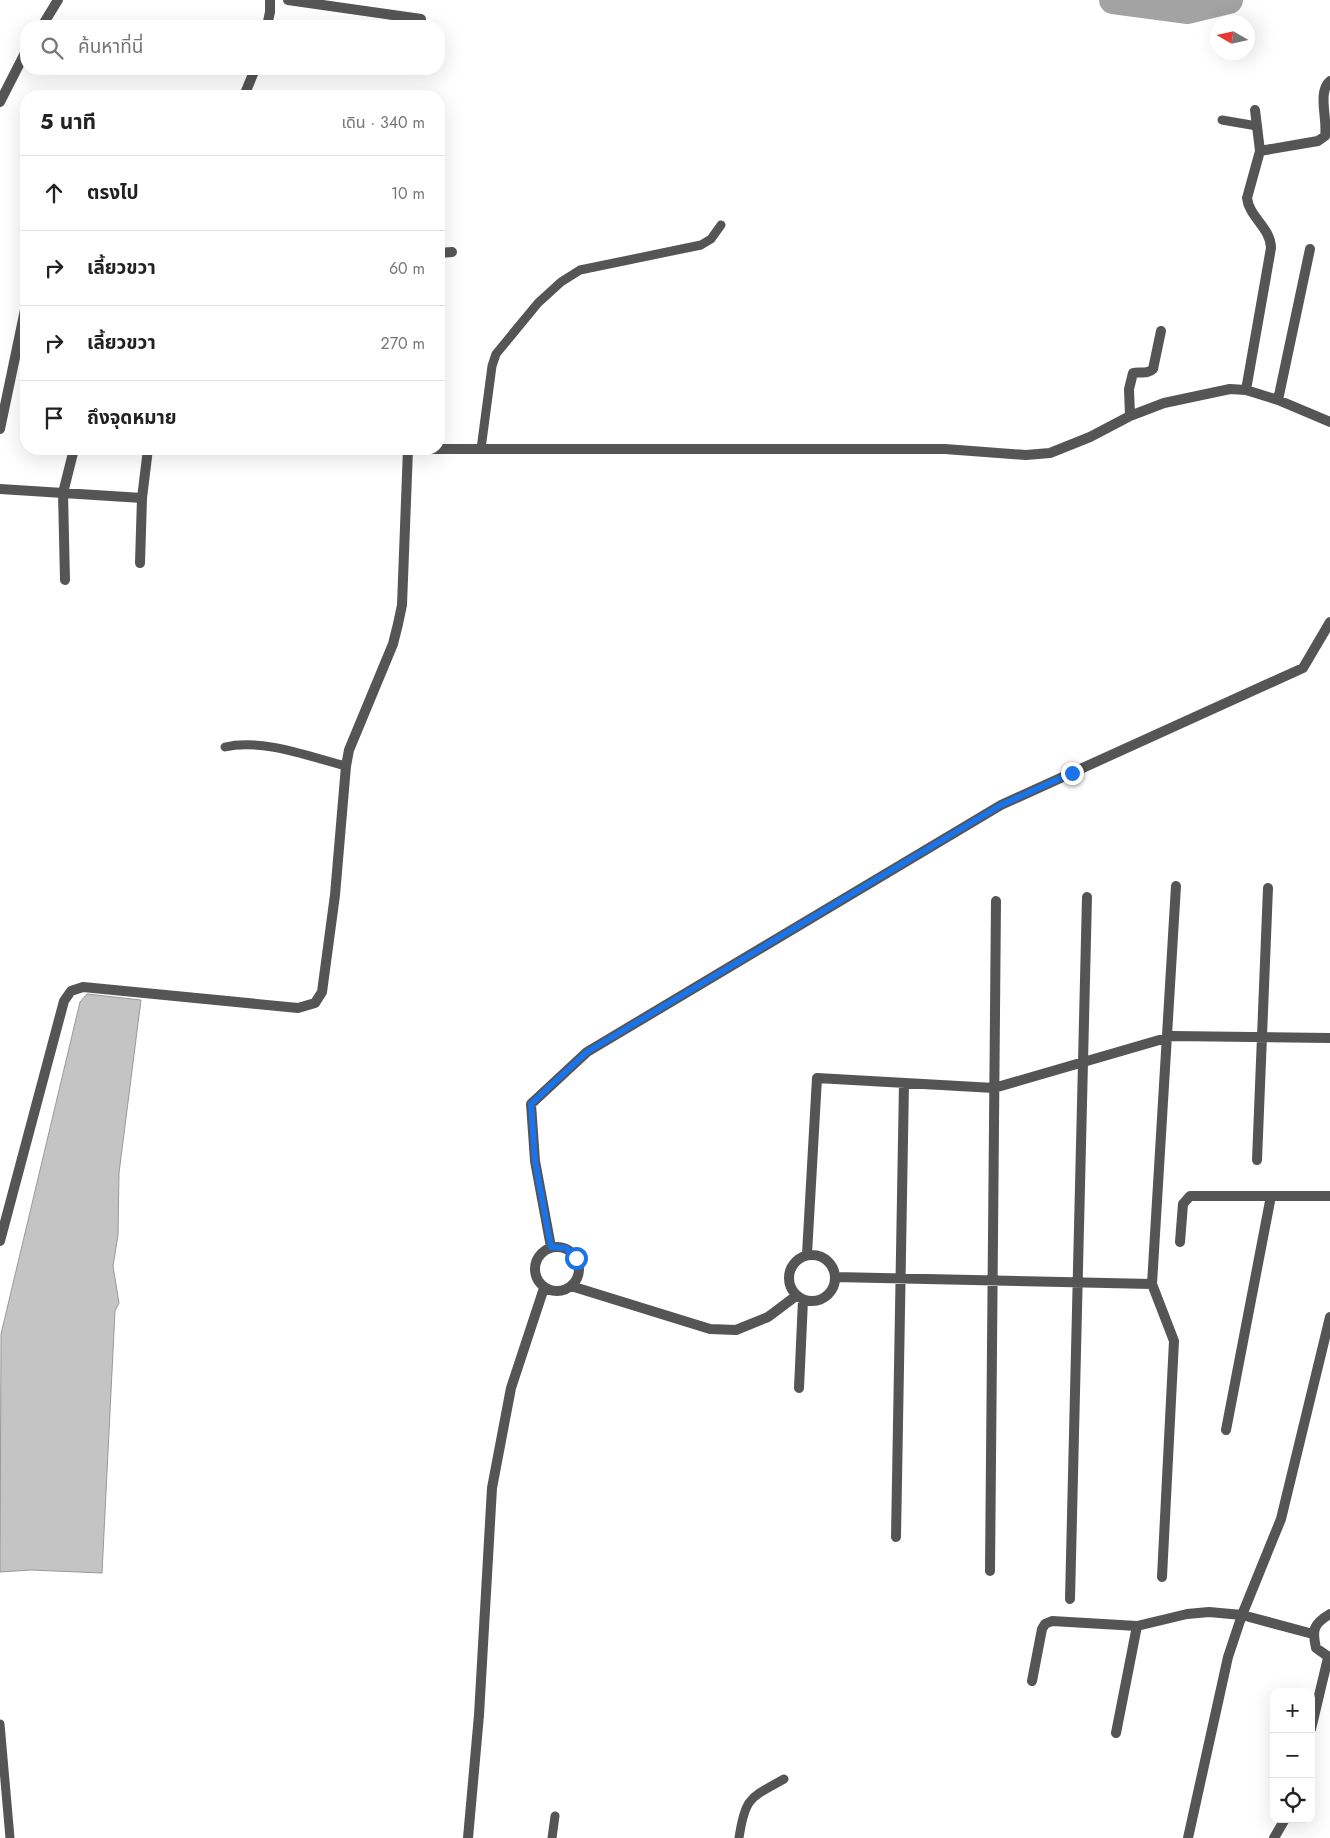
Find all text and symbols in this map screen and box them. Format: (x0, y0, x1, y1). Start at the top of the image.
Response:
north arrow (1210, 15, 1255, 60)
search box (20, 20, 445, 75)
text: ค้นหาที่นี่ (78, 33, 143, 60)
icon: search (38, 34, 66, 62)
text: 5 นาที (40, 107, 96, 137)
text: เดิน · 340 m (341, 111, 425, 134)
icon: ahead (40, 179, 68, 207)
text: ตรงไป (87, 179, 139, 206)
text: 10 m (391, 182, 425, 205)
icon: right (40, 254, 68, 282)
text: เลี้ยวขวา (87, 254, 156, 281)
text: 60 m (389, 257, 425, 280)
icon: right (40, 329, 68, 357)
text: เลี้ยวขวา (87, 329, 156, 356)
text: 270 m (381, 332, 425, 355)
icon: arrive (40, 404, 68, 432)
text: ถึงจุดหมาย (87, 404, 177, 431)
route end (1061, 762, 1084, 785)
route start (565, 1247, 588, 1270)
map controls (1270, 1688, 1315, 1823)
button: + (1270, 1688, 1315, 1733)
button: − (1270, 1733, 1315, 1778)
button: locate (1270, 1778, 1315, 1823)

